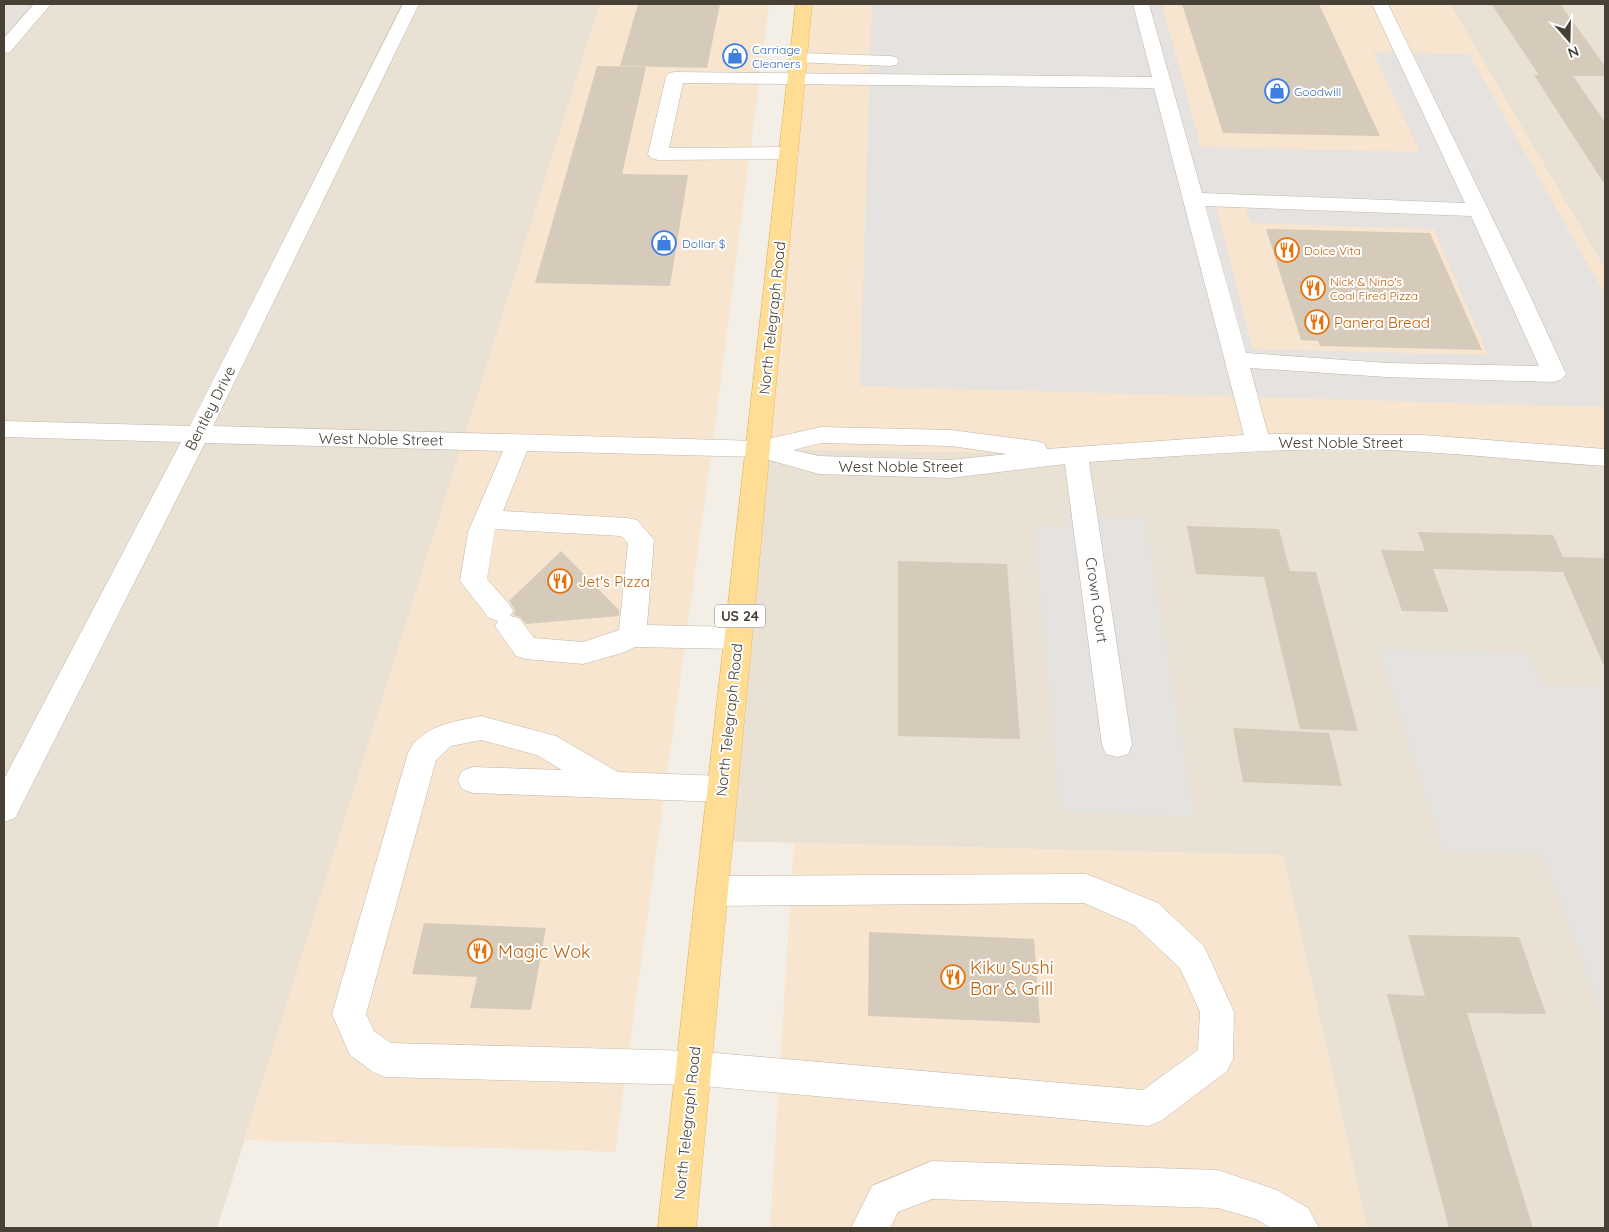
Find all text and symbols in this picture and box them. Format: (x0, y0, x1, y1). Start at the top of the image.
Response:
north arrow (1544, 15, 1594, 65)
place label: Carriage Cleaners (752, 42, 801, 71)
text: N (1566, 42, 1581, 62)
shop icon: Carriage Cleaners (722, 43, 748, 69)
shop icon: Goodwill (1264, 78, 1290, 104)
place label: Goodwill (1294, 84, 1341, 99)
shop icon: Dollar $ (651, 230, 677, 256)
place label: Dollar $ (682, 236, 726, 251)
restaurant icon: Dolce Vita (1274, 237, 1300, 263)
street label: North Telegraph Road (755, 240, 789, 396)
place label: Dolce Vita (1304, 243, 1361, 258)
place label: Nick & Nino's Coal Fired Pizza (1330, 274, 1418, 303)
restaurant icon: Nick & Nino's Coal Fired Pizza (1300, 275, 1326, 301)
restaurant icon: Panera Bread (1304, 309, 1330, 335)
place label: Panera Bread (1334, 313, 1430, 332)
street label: Bentley Drive (181, 363, 239, 453)
street label: West Noble Street (318, 428, 444, 450)
street label: West Noble Street (1279, 433, 1403, 452)
street label: West Noble Street (839, 457, 963, 476)
street label: Crown Court (1082, 556, 1112, 644)
restaurant icon: Jet's Pizza (547, 568, 573, 594)
place label: Jet's Pizza (578, 572, 650, 591)
road number: US 24 (715, 604, 765, 628)
street label: North Telegraph Road (712, 642, 746, 798)
restaurant icon: Magic Wok (467, 938, 493, 964)
place label: Magic Wok (498, 940, 591, 963)
place label: Kiku Sushi Bar & Grill (970, 956, 1054, 1000)
restaurant icon: Kiku Sushi Bar & Grill (940, 964, 966, 990)
street label: North Telegraph Road (670, 1045, 704, 1201)

